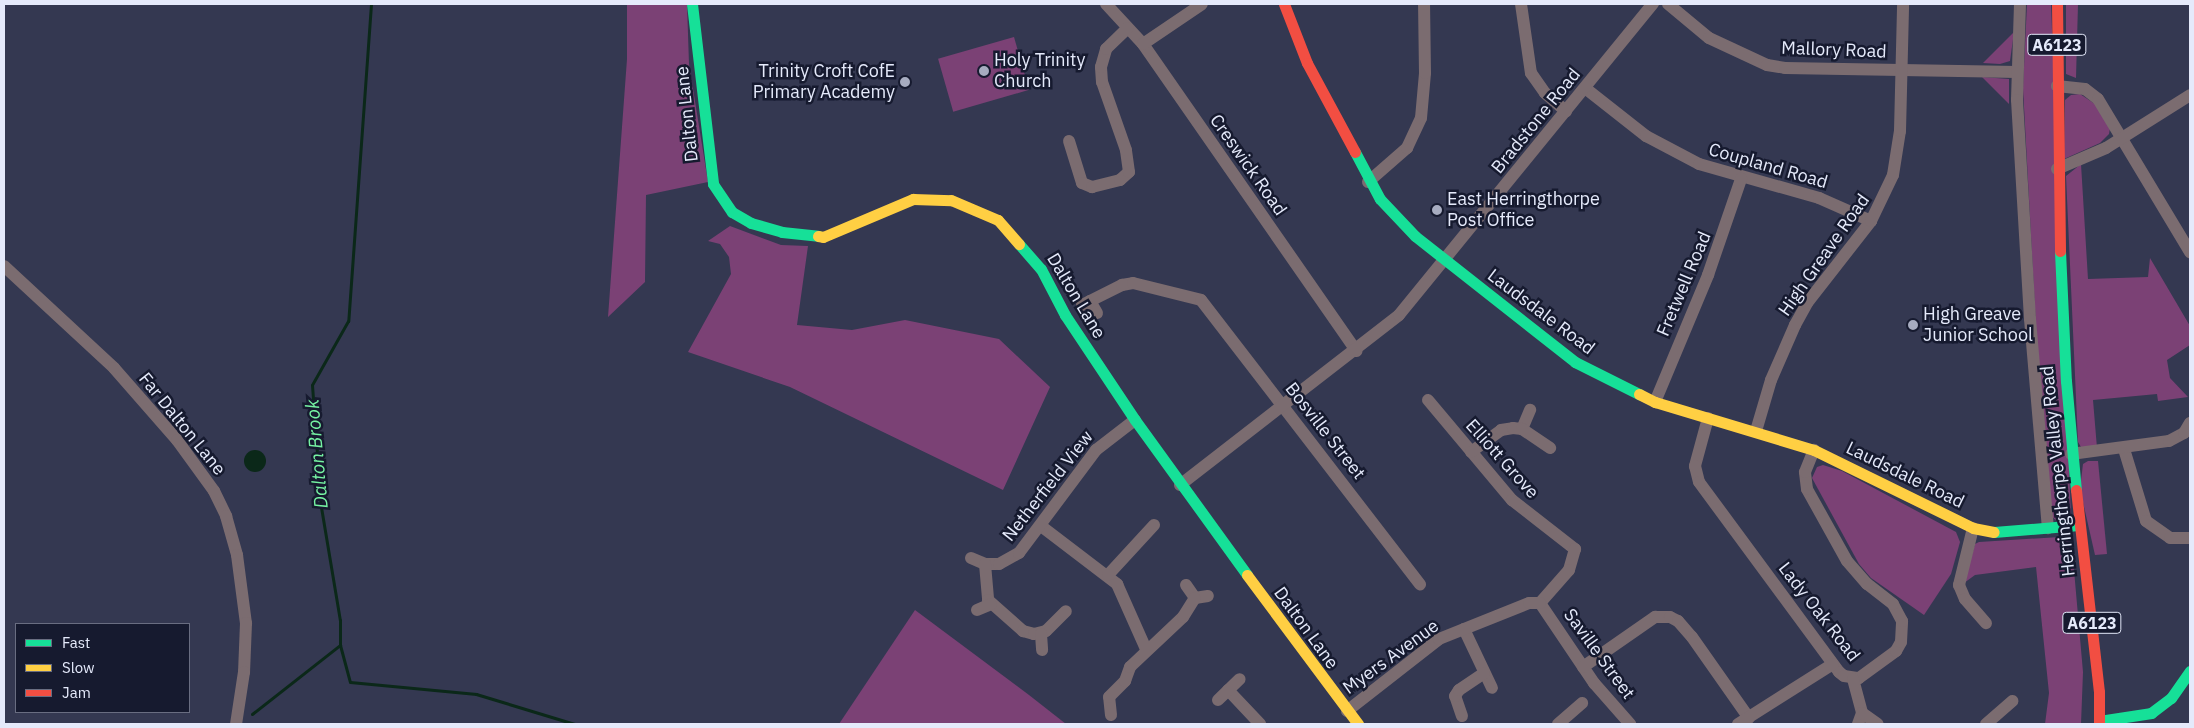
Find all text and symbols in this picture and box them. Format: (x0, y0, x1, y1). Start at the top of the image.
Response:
road number: A6123 (2027, 32, 2087, 58)
street label: Mallory Road (1781, 37, 1887, 63)
place label: Holy Trinity Church (994, 50, 1085, 92)
place label: Trinity Croft CofE Primary Academy (753, 61, 895, 104)
street label: Bradstone Road (1487, 64, 1585, 178)
street label: Dalton Lane (671, 65, 703, 163)
marker: Holy Trinity Church (978, 65, 990, 77)
marker: Trinity Croft CofE Primary Academy (899, 76, 911, 88)
street label: Creswick Road (1205, 110, 1291, 220)
street label: Coupland Road (1706, 139, 1830, 193)
place label: East Herringthorpe Post Office (1447, 189, 1600, 232)
street label: High Greave Road (1774, 190, 1874, 320)
marker: East Herringthorpe Post Office (1431, 204, 1443, 216)
street label: Fretwell Road (1652, 229, 1716, 339)
street label: Dalton Lane (1042, 249, 1110, 343)
street label: Laudsdale Road (1483, 265, 1599, 359)
place label: High Greave Junior School (1923, 304, 2033, 346)
marker: High Greave Junior School (1907, 319, 1919, 331)
street label: Herringthorpe Valley Road (2036, 364, 2080, 578)
street label: Far Dalton Lane (134, 368, 230, 480)
street label: Bosville Street (1280, 378, 1370, 484)
water label: Dalton Brook (301, 398, 333, 510)
street label: Elliott Grove (1461, 415, 1543, 503)
street label: Netherfield View (998, 426, 1098, 546)
street label: Laudsdale Road (1843, 437, 1967, 513)
street label: Lady Oak Road (1774, 558, 1864, 666)
street label: Dalton Lane (1269, 583, 1343, 673)
street label: Saville Street (1559, 605, 1639, 703)
road number: A6123 (2062, 610, 2122, 636)
street label: Myers Avenue (1339, 615, 1443, 699)
legend (15, 623, 190, 713)
text: Fast (62, 633, 90, 652)
text: Slow (62, 658, 95, 677)
text: Jam (62, 683, 91, 702)

